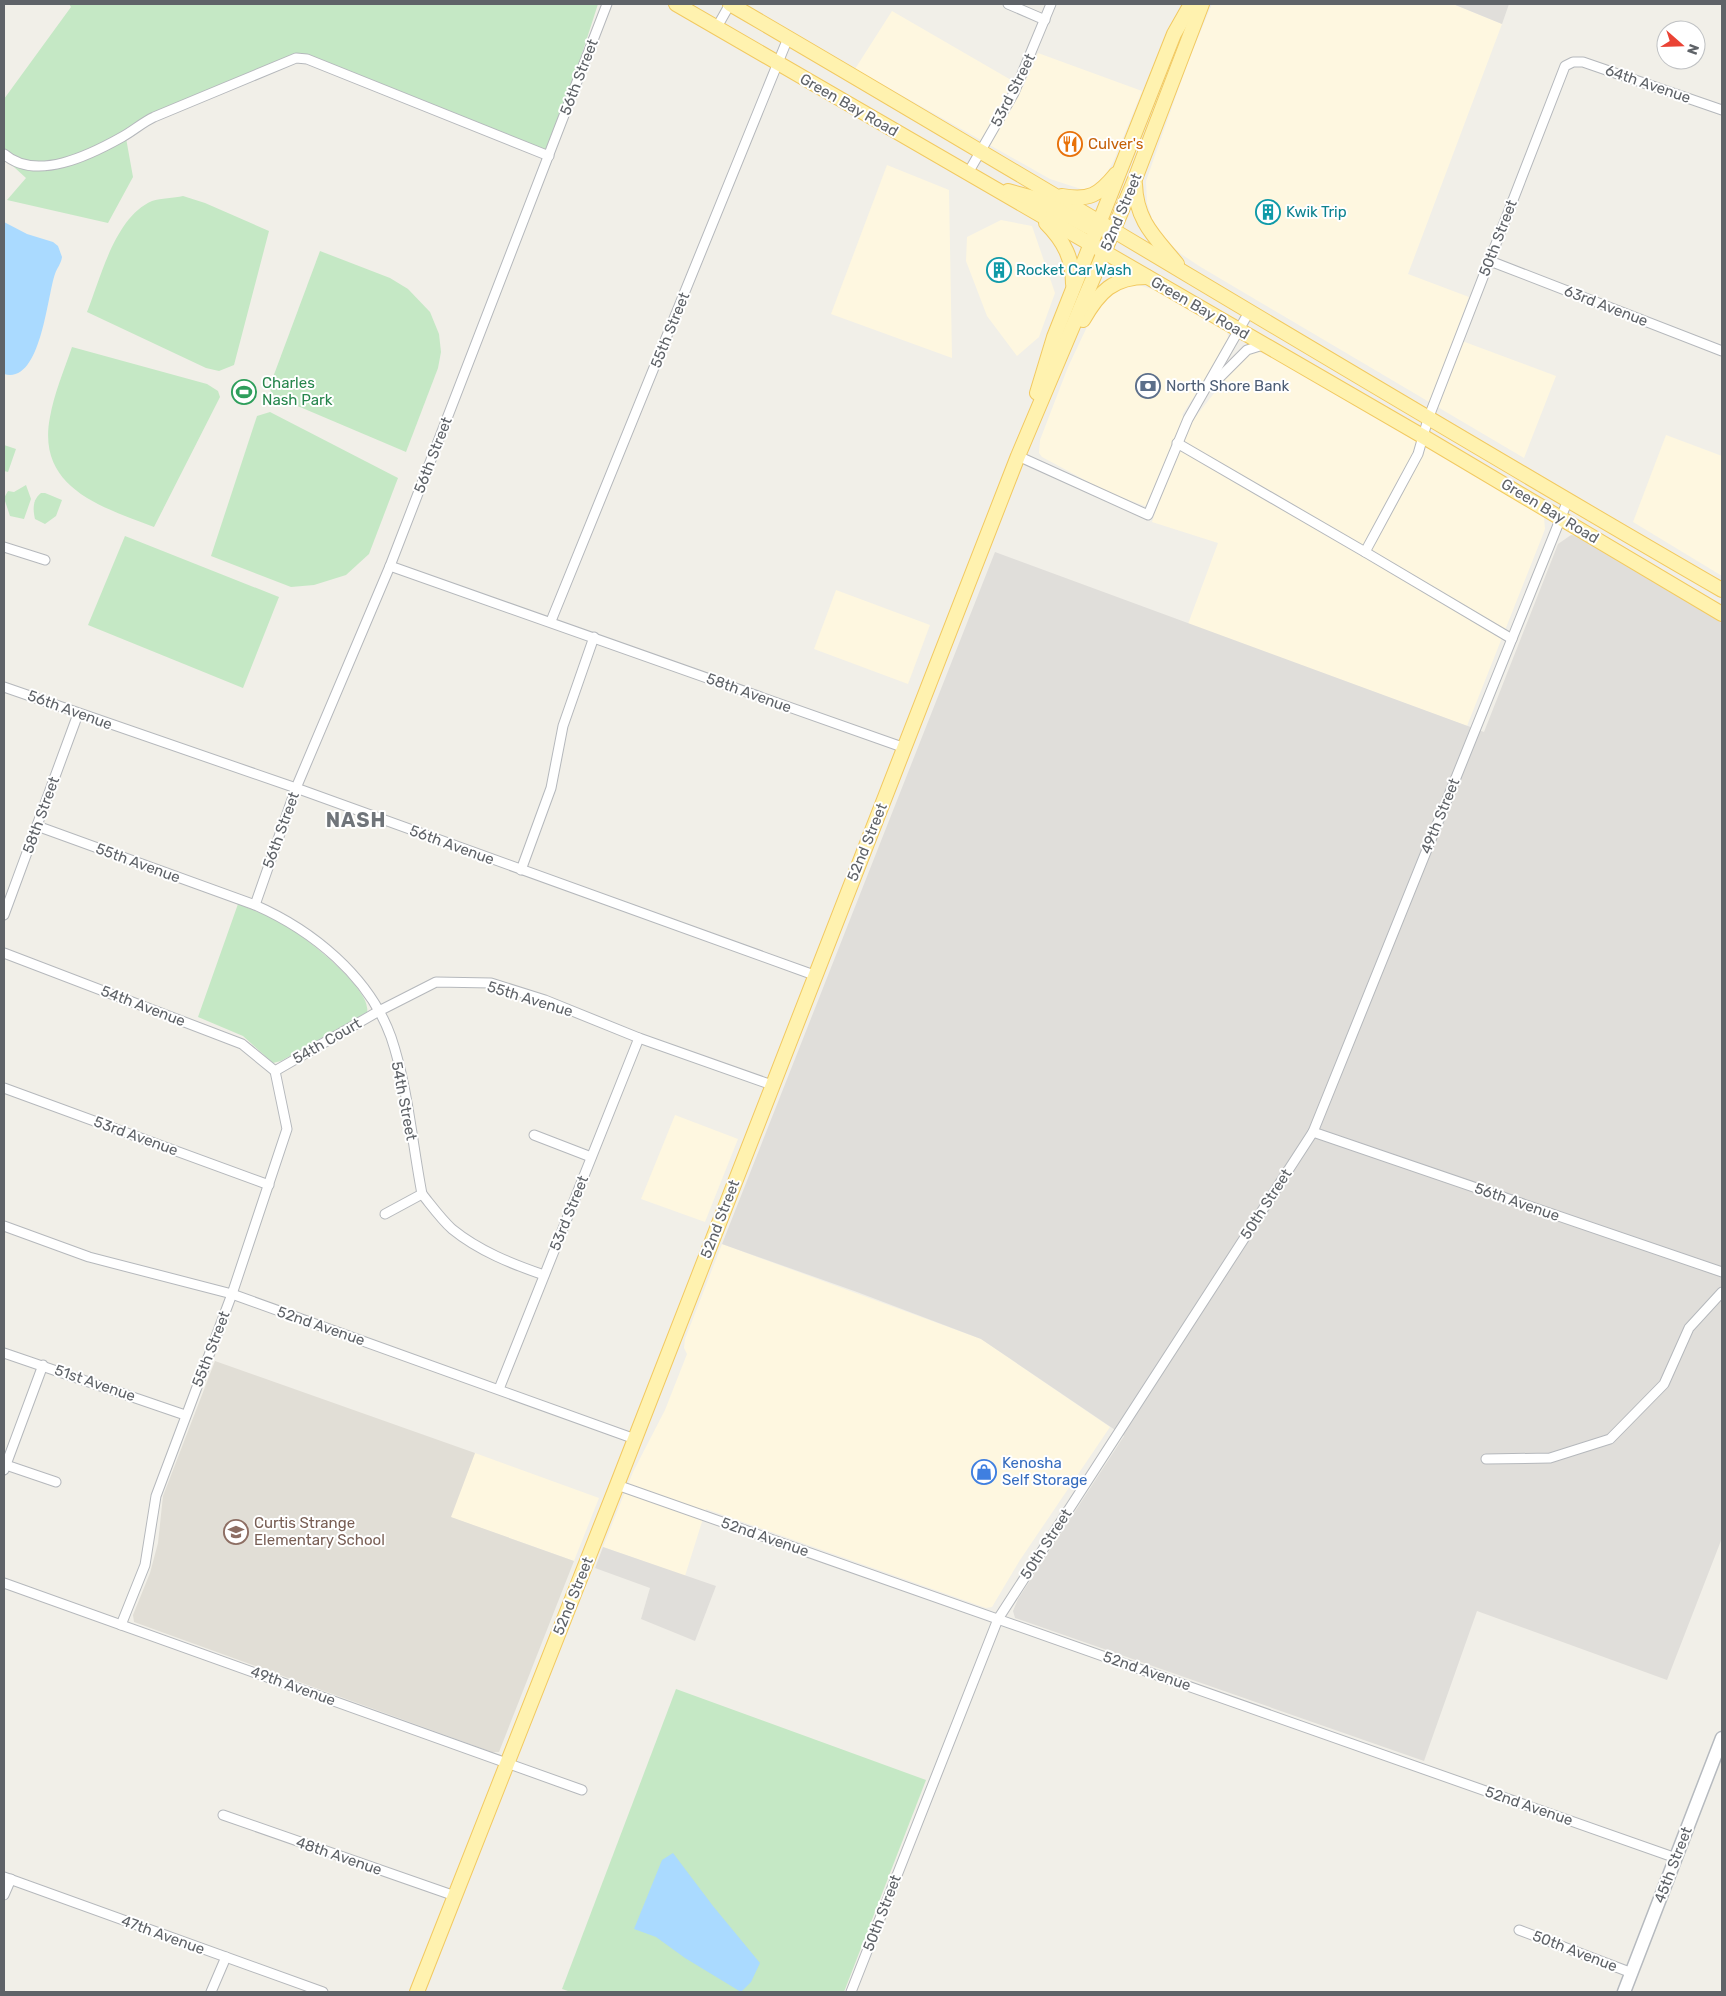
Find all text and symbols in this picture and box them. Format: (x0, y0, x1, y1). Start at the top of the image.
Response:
north arrow (1656, 20, 1706, 70)
street label: 56th Street (556, 36, 602, 118)
text: N (1683, 42, 1702, 57)
street label: 53rd Street (987, 50, 1039, 129)
street label: 64th Avenue (1603, 61, 1693, 107)
street label: Green Bay Road (797, 70, 901, 140)
restaurant icon: Culver's (1057, 131, 1083, 157)
place label: Culver's (1088, 135, 1144, 153)
street label: 52nd Street (1097, 170, 1146, 254)
street label: 50th Street (1475, 197, 1521, 279)
building icon: Kwik Trip (1255, 199, 1281, 225)
place label: Kwik Trip (1286, 203, 1347, 221)
building icon: Rocket Car Wash (986, 257, 1012, 283)
place label: Rocket Car Wash (1016, 261, 1132, 279)
street label: Green Bay Road (1148, 273, 1252, 343)
street label: 63rd Avenue (1562, 282, 1650, 330)
street label: 55th Street (647, 289, 693, 370)
bank icon: North Shore Bank (1135, 373, 1161, 399)
place label: Charles Nash Park (262, 374, 333, 409)
place label: North Shore Bank (1166, 377, 1290, 395)
sports icon: Charles Nash Park (231, 379, 257, 405)
street label: 56th Street (410, 414, 456, 496)
street label: Green Bay Road (1498, 475, 1602, 547)
street label: 58th Avenue (704, 669, 794, 717)
street label: 56th Avenue (25, 686, 115, 734)
street label: 58th Street (19, 774, 63, 856)
street label: 49th Street (1417, 775, 1463, 857)
street label: 56th Street (259, 789, 303, 871)
street label: 52nd Street (843, 800, 891, 884)
district label: NASH (326, 808, 386, 832)
street label: 56th Avenue (407, 821, 497, 869)
street label: 55th Avenue (93, 839, 183, 887)
street label: 55th Avenue (485, 977, 575, 1021)
street label: 54th Avenue (98, 982, 188, 1030)
street label: 54th Court (290, 1014, 365, 1068)
street label: 54th Street (388, 1060, 421, 1142)
street label: 53rd Avenue (91, 1112, 181, 1160)
street label: 50th Street (1237, 1165, 1296, 1243)
street label: 53rd Street (546, 1173, 592, 1253)
street label: 52nd Street (697, 1177, 743, 1261)
street label: 56th Avenue (1472, 1179, 1562, 1225)
street label: 52nd Avenue (275, 1303, 367, 1349)
street label: 55th Street (188, 1308, 234, 1390)
street label: 51st Avenue (52, 1361, 138, 1405)
place label: Kenosha Self Storage (1002, 1454, 1088, 1489)
shop icon: Kenosha Self Storage (971, 1459, 997, 1485)
street label: 50th Street (1017, 1505, 1076, 1583)
place label: Curtis Strange Elementary School (254, 1514, 385, 1549)
street label: 52nd Avenue (719, 1514, 811, 1560)
school or university icon: Curtis Strange Elementary School (223, 1519, 249, 1545)
street label: 52nd Street (549, 1554, 597, 1638)
street label: 52nd Avenue (1101, 1648, 1193, 1694)
street label: 49th Avenue (248, 1662, 338, 1710)
street label: 52nd Avenue (1483, 1783, 1575, 1829)
street label: 45th Street (1650, 1824, 1696, 1906)
street label: 48th Avenue (294, 1833, 384, 1879)
street label: 50th Street (859, 1872, 905, 1954)
street label: 47th Avenue (119, 1912, 207, 1958)
street label: 50th Avenue (1530, 1927, 1620, 1975)

